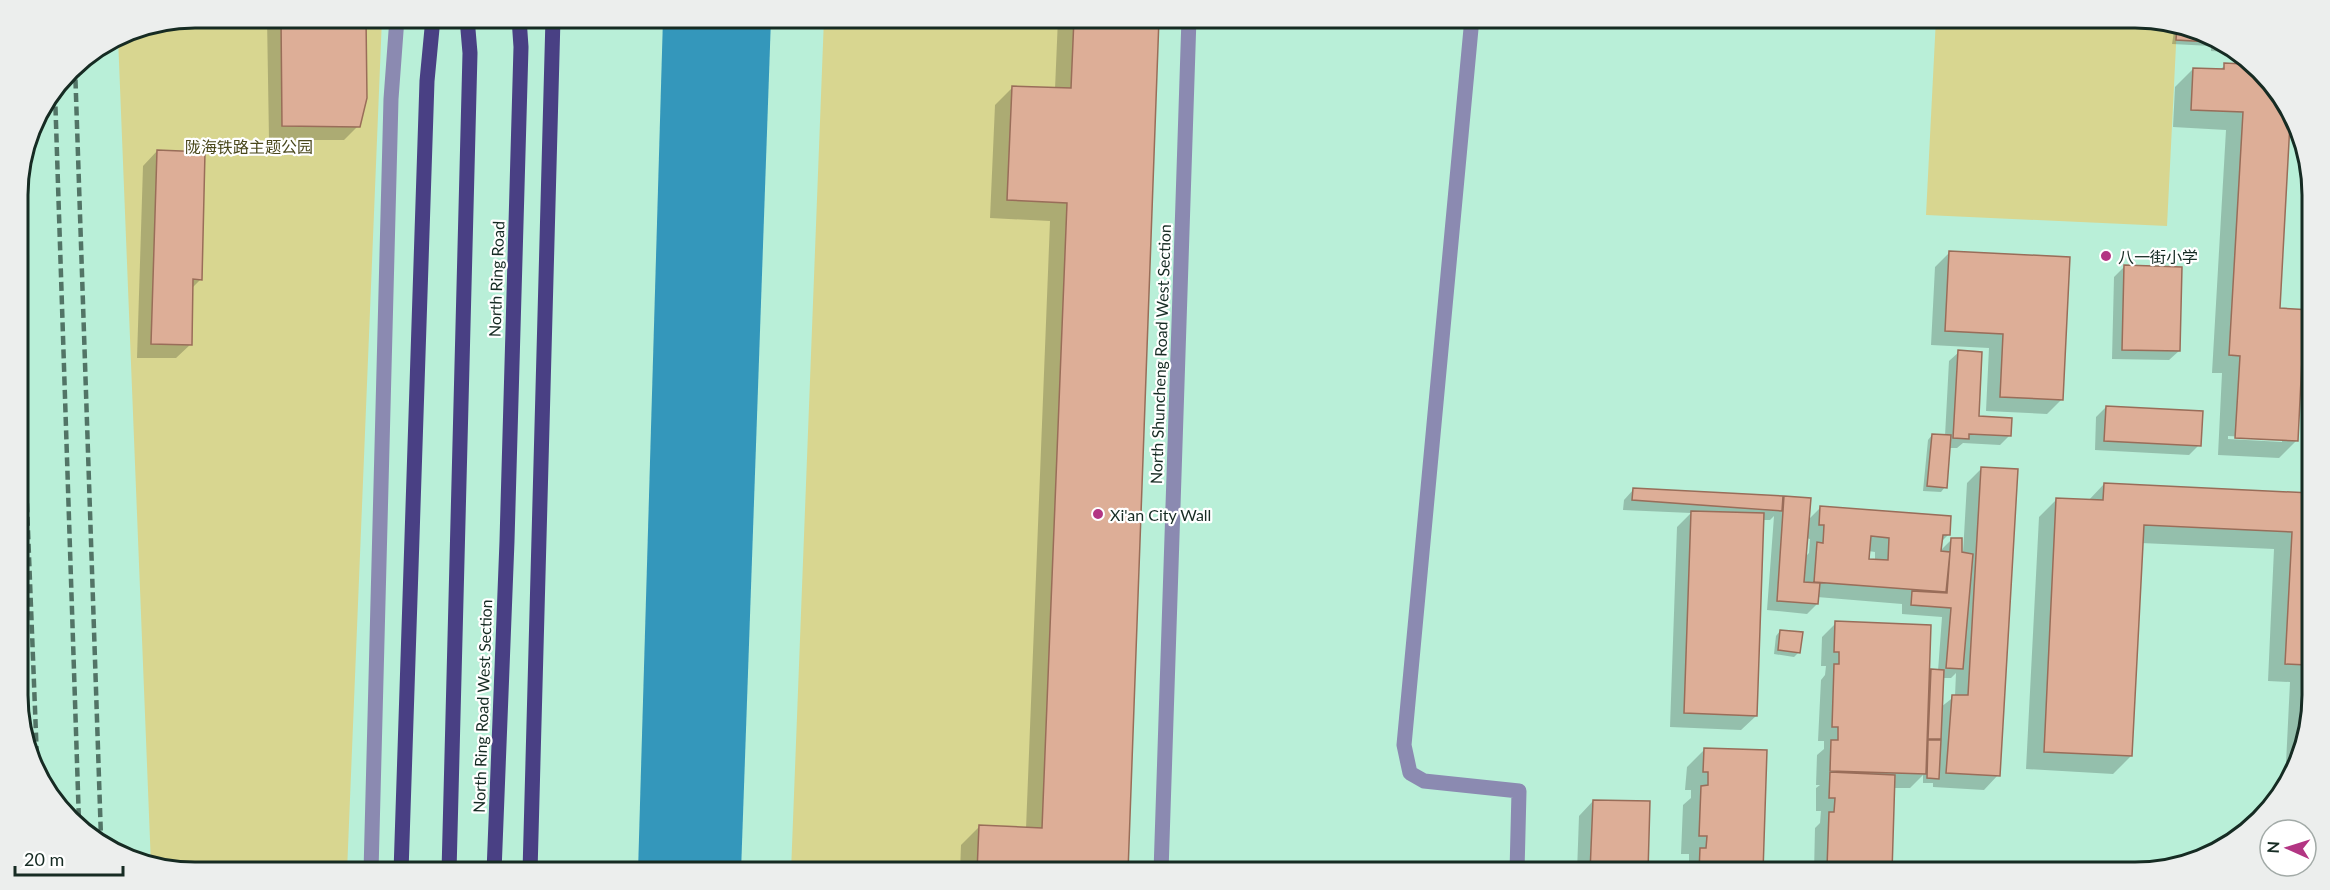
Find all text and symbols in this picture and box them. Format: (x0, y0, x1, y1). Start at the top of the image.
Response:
park label: 陇海铁路主题公园 (185, 137, 313, 156)
street label: North Ring Road (484, 221, 508, 337)
street label: North Shuncheng Road West Section (1146, 224, 1174, 484)
place label: 八一街小学 (2118, 247, 2198, 266)
marker: 八一街小学 (2099, 249, 2113, 263)
place label: Xi'an City Wall (1110, 505, 1211, 524)
marker: Xi'an City Wall (1091, 507, 1105, 521)
street label: North Ring Road West Section (469, 599, 495, 813)
north arrow (2258, 818, 2318, 878)
scale bar (15, 839, 123, 877)
text: N (2263, 841, 2282, 854)
text: 20 m (24, 848, 64, 870)

